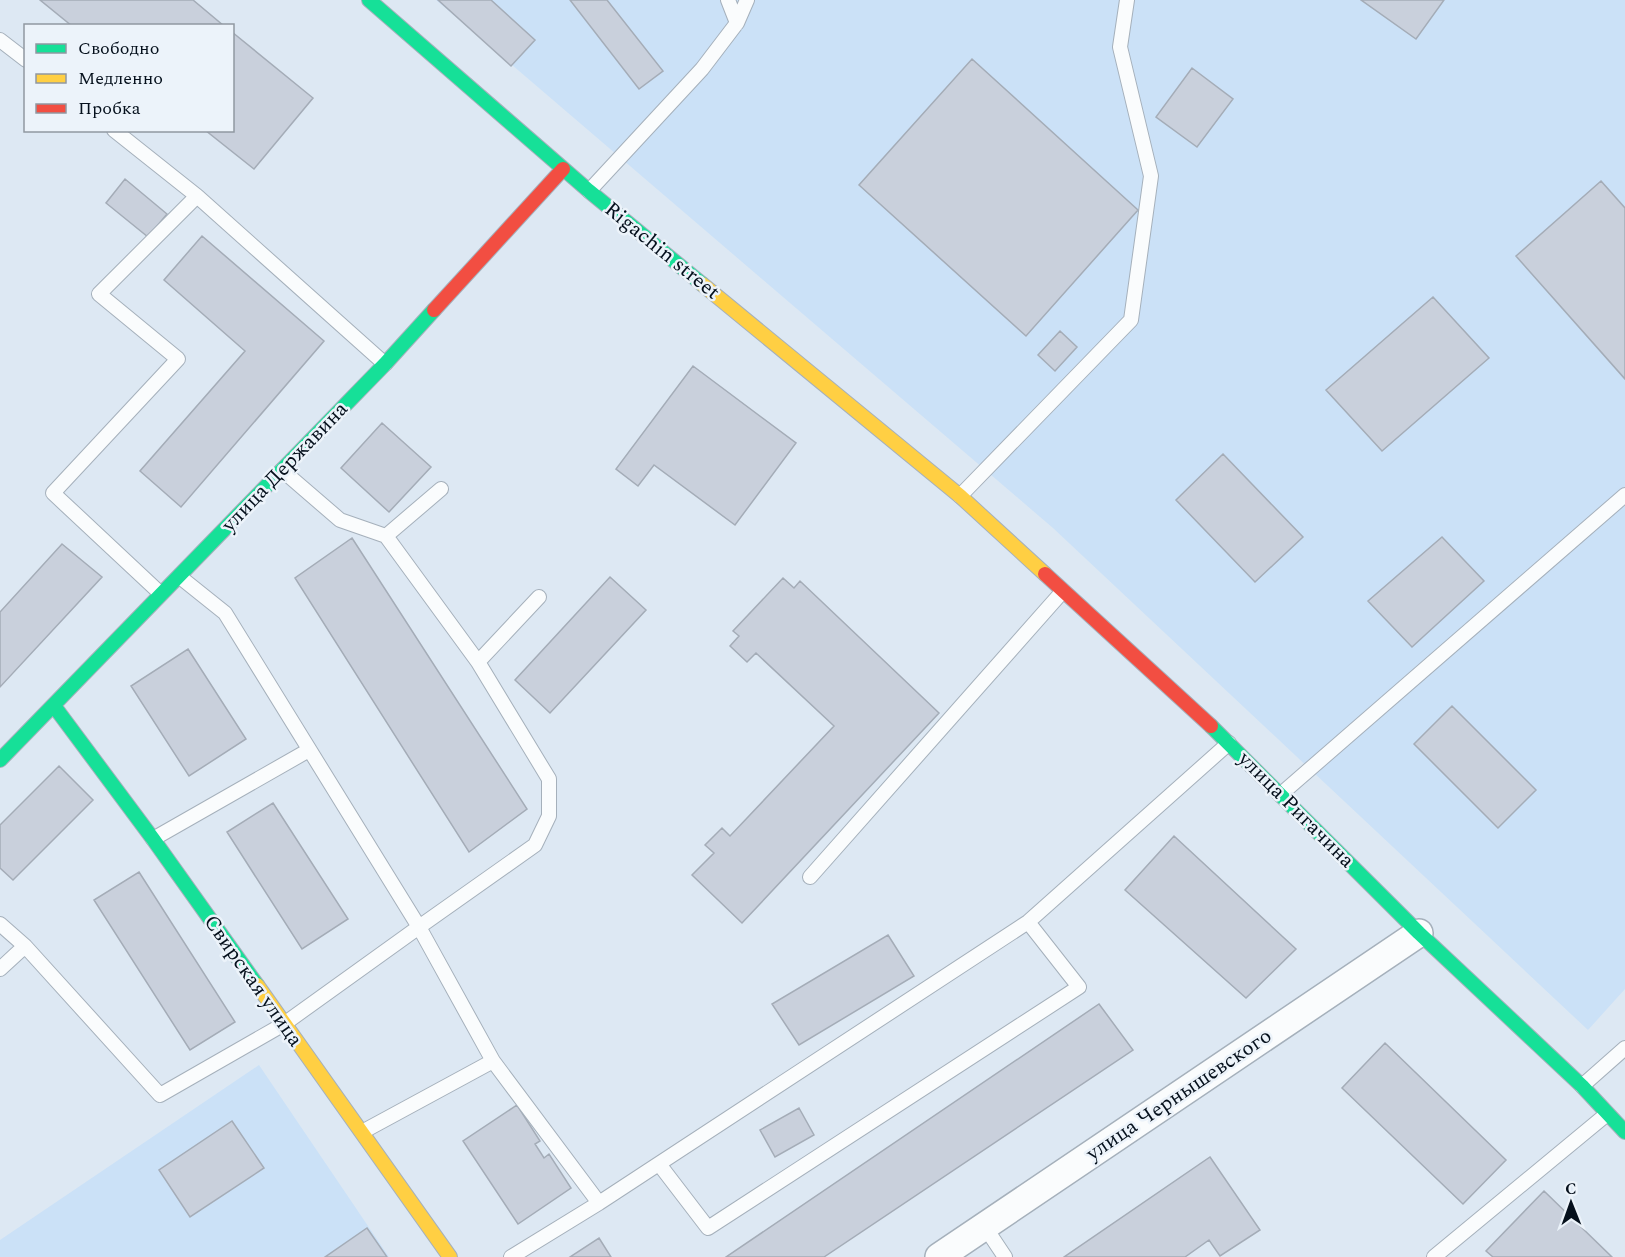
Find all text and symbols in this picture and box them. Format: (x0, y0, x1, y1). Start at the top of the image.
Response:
legend (24, 24, 234, 132)
text: Свободно (78, 35, 159, 62)
text: Медленно (78, 65, 163, 92)
text: Пробка (78, 95, 141, 122)
street label: Rigachin street (597, 194, 727, 308)
street label: улица Державина (213, 394, 356, 540)
street label: улица Ригачина (1229, 743, 1362, 876)
street label: Свирская улица (195, 908, 311, 1054)
street label: улица Чернышевского (1079, 1021, 1278, 1170)
north arrow (1541, 1173, 1601, 1233)
text: С (1565, 1177, 1577, 1201)

